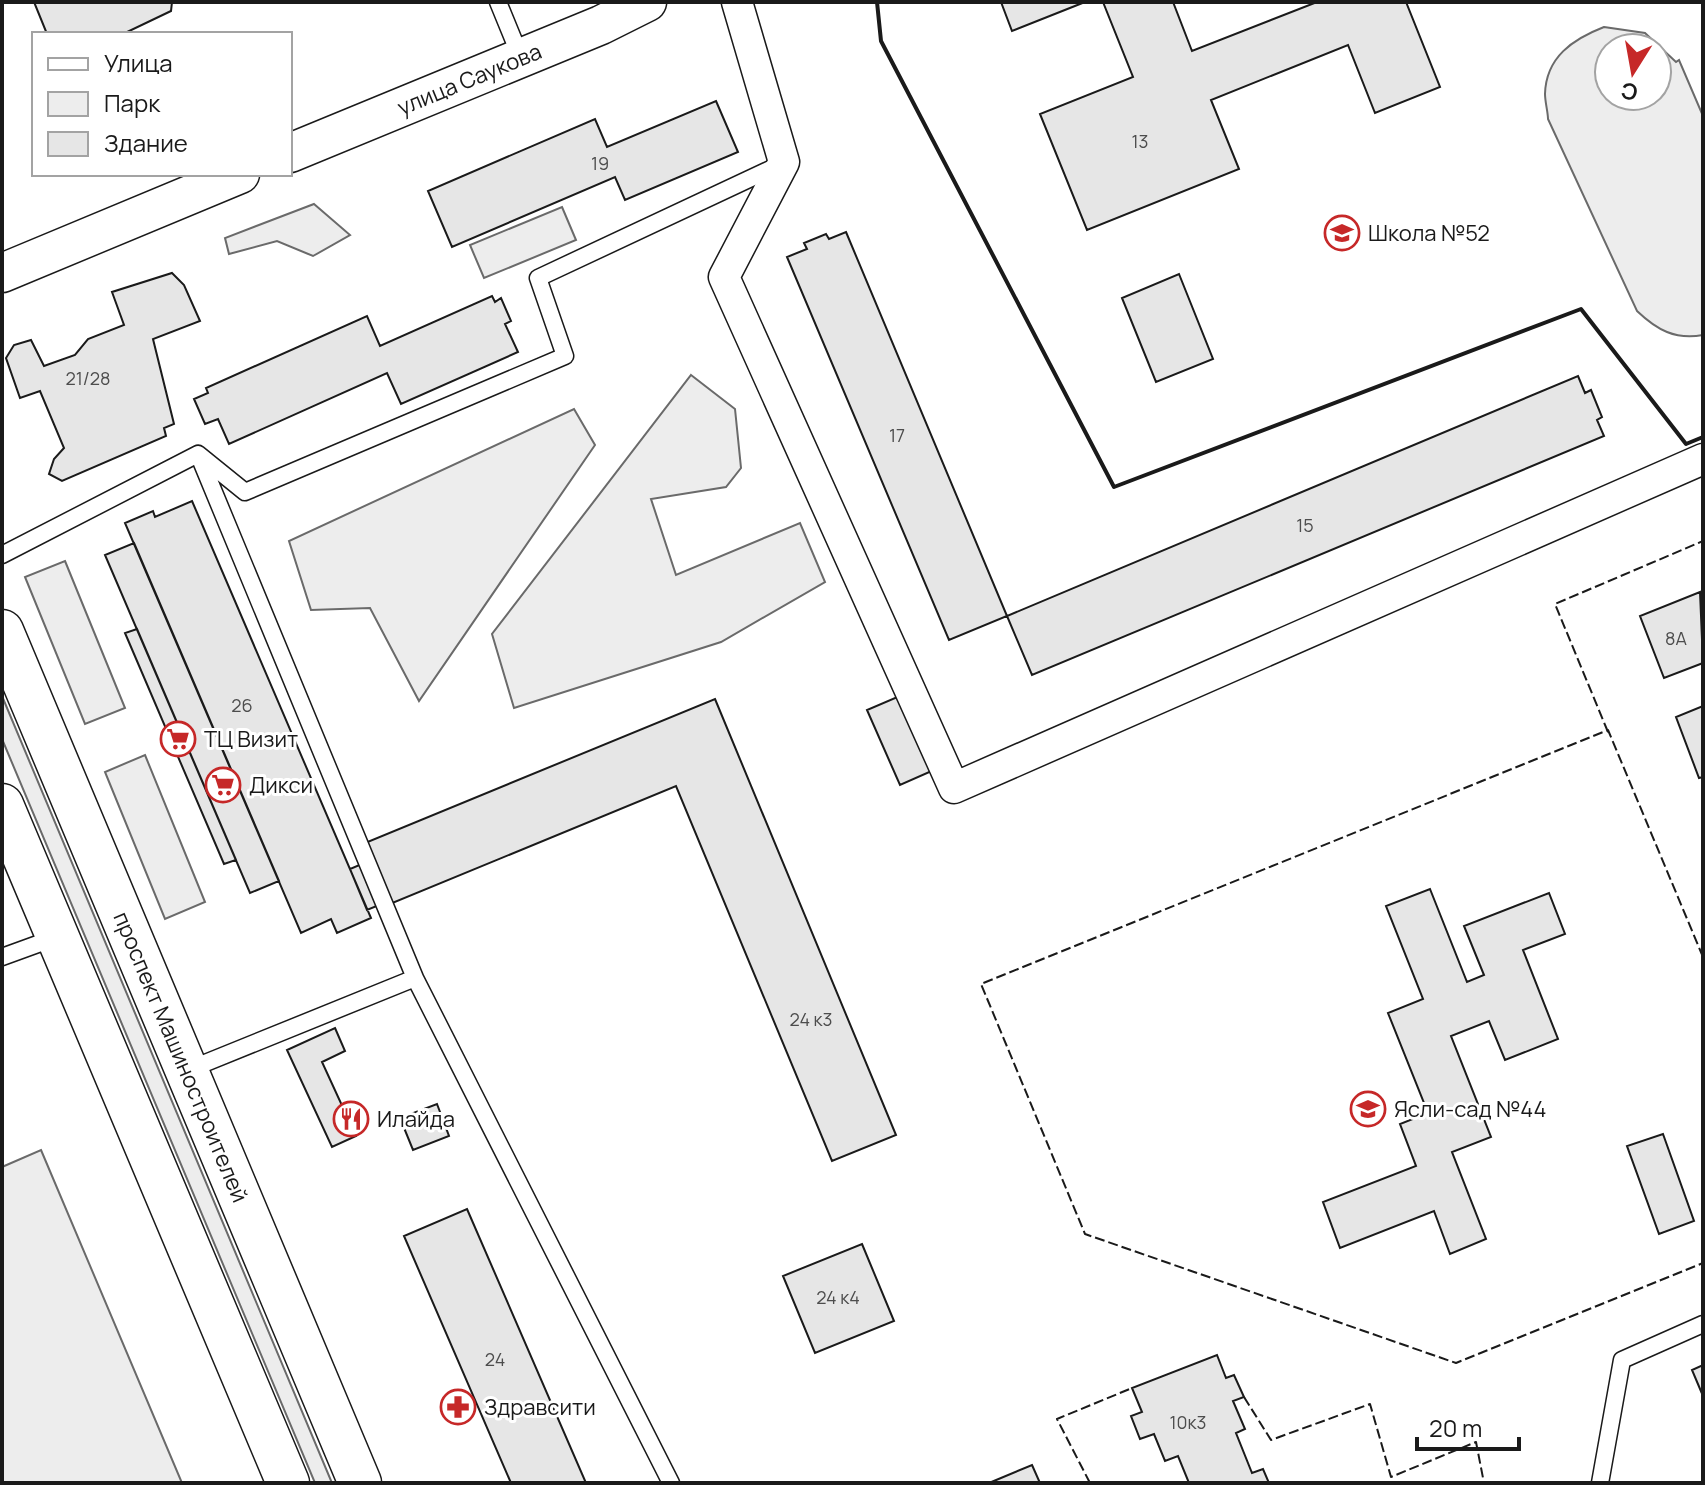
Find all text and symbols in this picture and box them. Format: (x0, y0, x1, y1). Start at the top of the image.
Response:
legend (32, 32, 292, 176)
north arrow (1593, 32, 1673, 112)
street label: улица Саукова (393, 36, 546, 122)
text: Улица (104, 46, 173, 79)
text: С (1618, 75, 1640, 108)
text: Парк (104, 86, 161, 119)
text: Здание (104, 126, 188, 159)
house number: 13 (1132, 129, 1148, 153)
house number: 19 (591, 151, 609, 175)
school or university icon: Школа №52 (1323, 214, 1361, 252)
place label: Школа №52 (1368, 218, 1490, 248)
house number: 21/28 (66, 366, 110, 390)
house number: 17 (889, 423, 905, 447)
house number: 15 (1296, 513, 1314, 537)
house number: 8А (1665, 626, 1688, 650)
house number: 26 (231, 693, 253, 717)
supermarket icon: ТЦ Визит (159, 720, 197, 758)
place label: ТЦ Визит (204, 724, 298, 754)
supermarket icon: Дикси (204, 766, 242, 804)
place label: Дикси (249, 770, 313, 800)
street label: проспект Машиностроителей (107, 907, 255, 1207)
house number: 24 к3 (790, 1007, 833, 1031)
school or university icon: Ясли-сад №44 (1349, 1090, 1387, 1128)
place label: Ясли-сад №44 (1394, 1094, 1547, 1124)
restaurant icon: Илайда (332, 1100, 370, 1138)
place label: Илайда (377, 1104, 455, 1134)
house number: 24 к4 (816, 1285, 860, 1309)
house number: 24 (485, 1347, 505, 1371)
pharmacy icon: Здравсити (439, 1388, 477, 1426)
place label: Здравсити (484, 1392, 596, 1422)
scale bar (1417, 1401, 1519, 1451)
house number: 10к3 (1170, 1410, 1206, 1434)
text: 20 m (1429, 1411, 1482, 1444)

